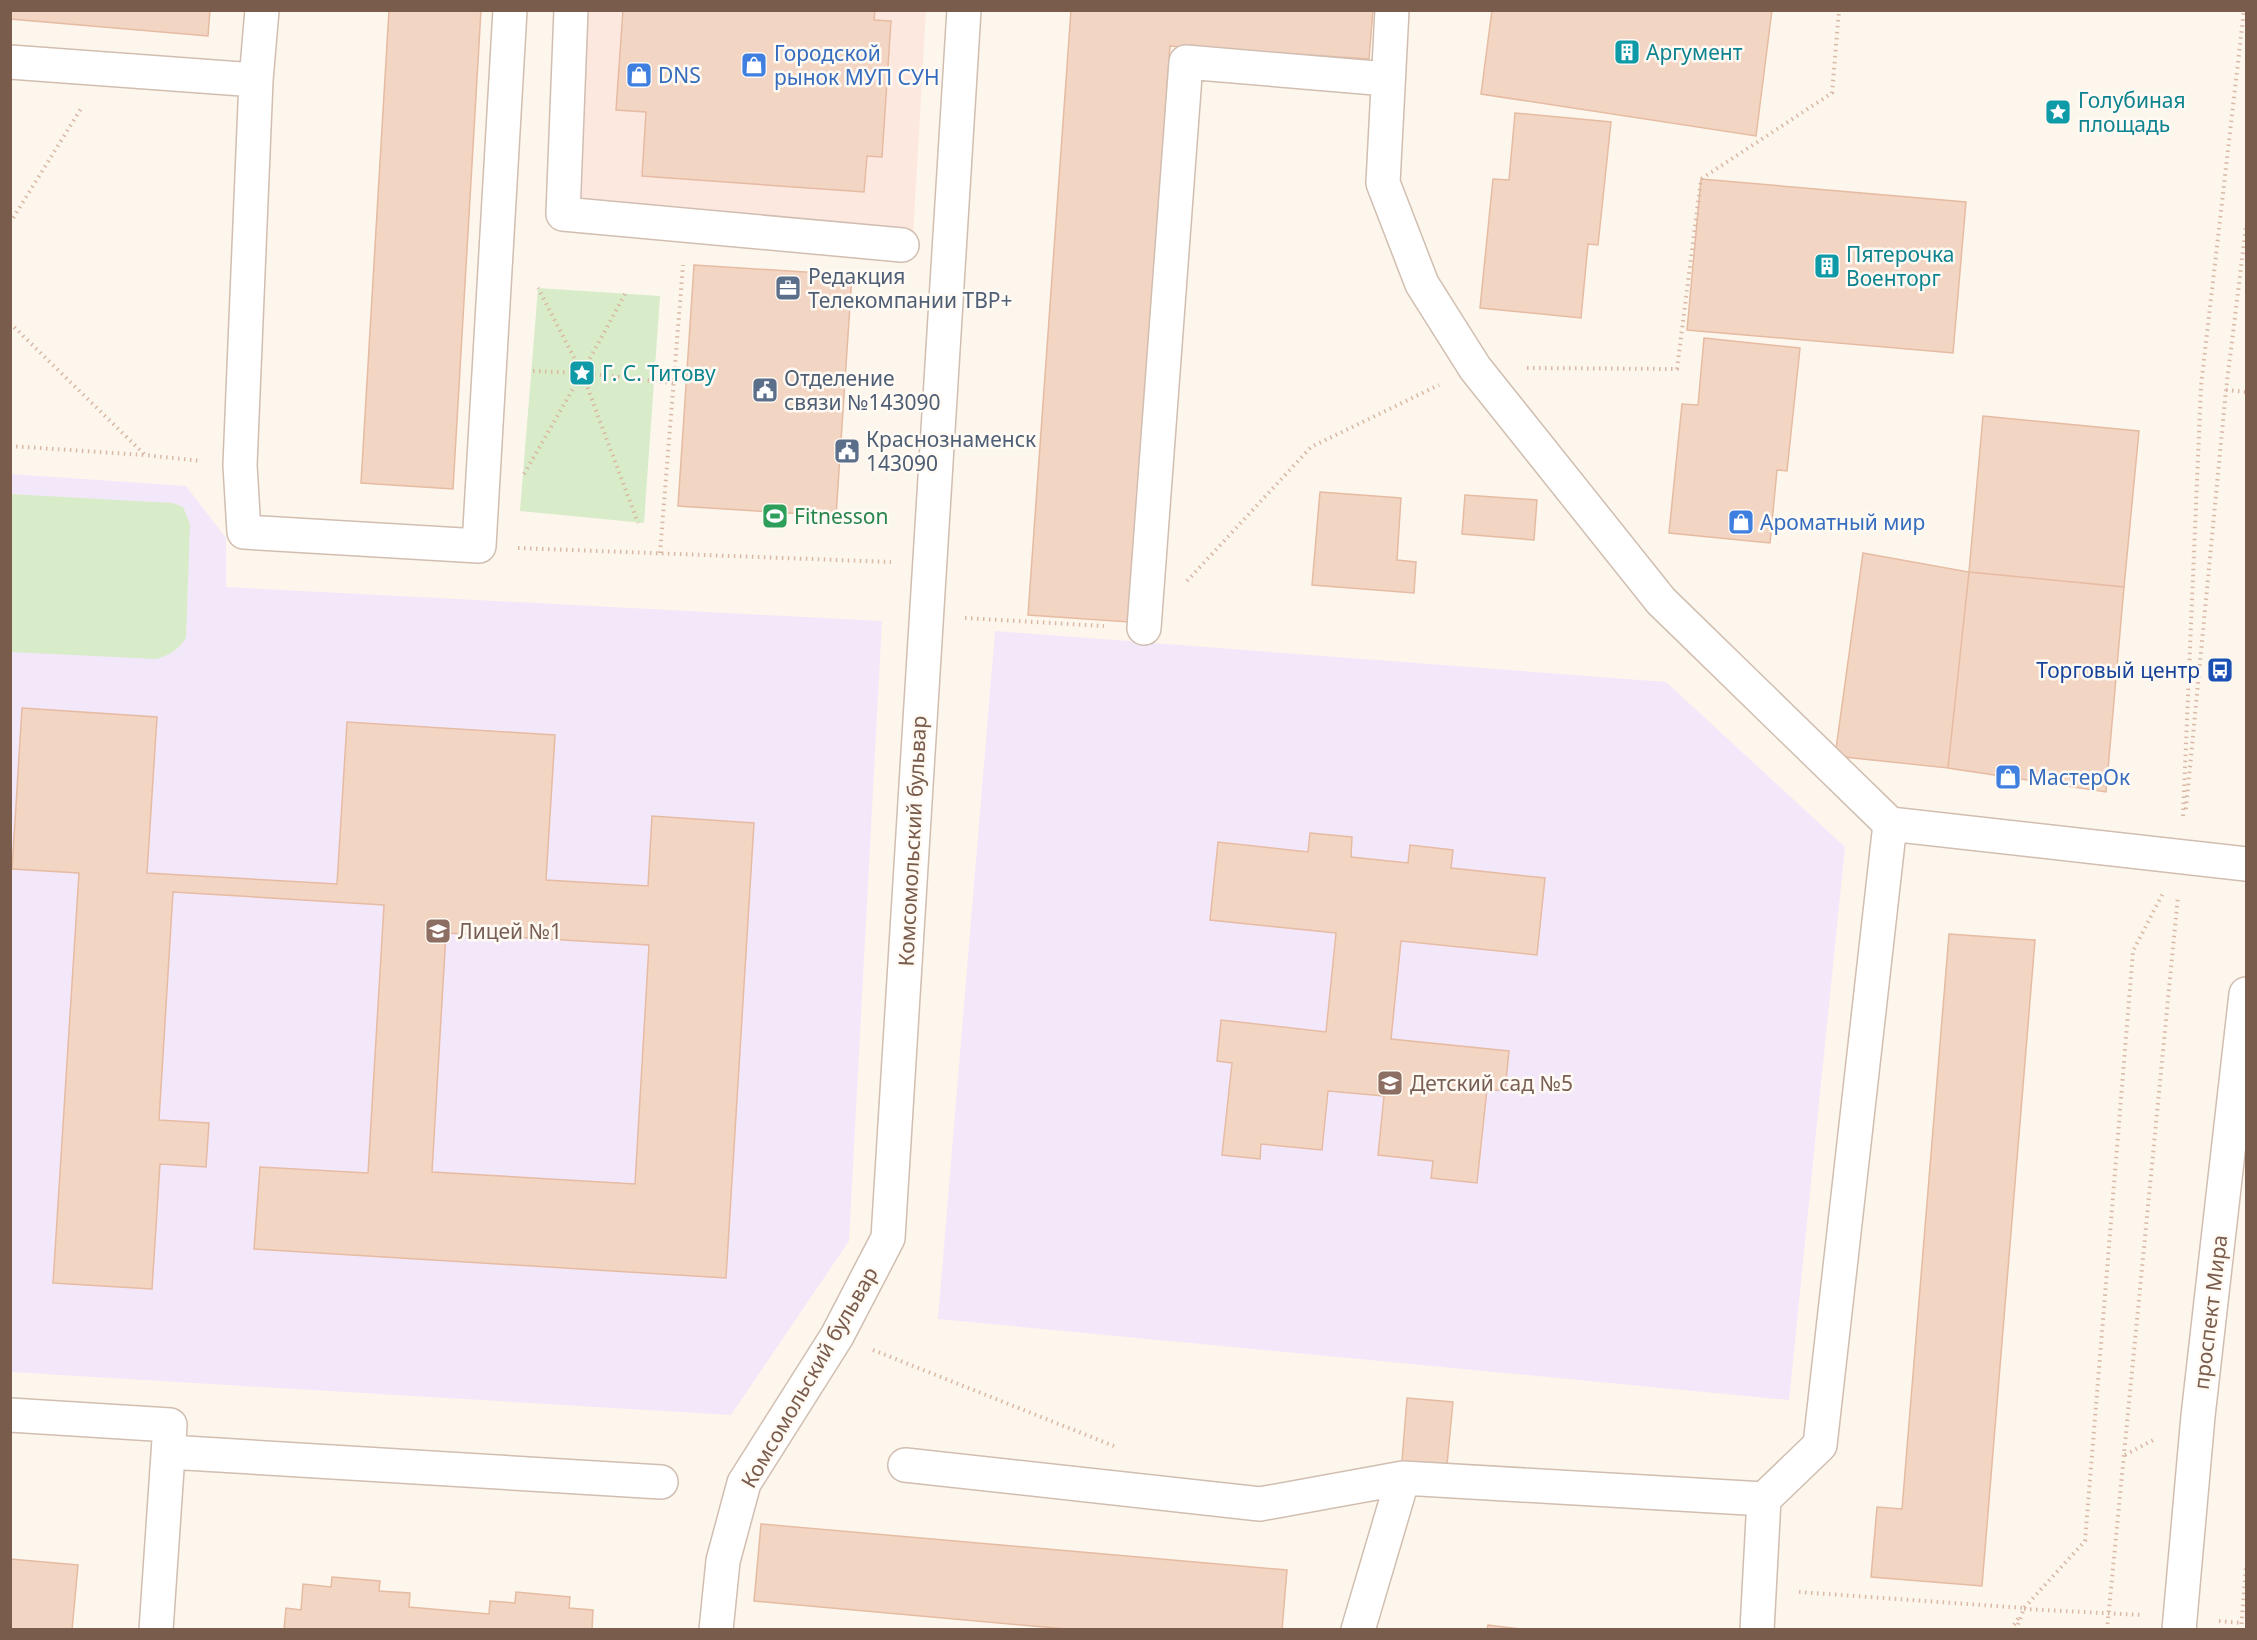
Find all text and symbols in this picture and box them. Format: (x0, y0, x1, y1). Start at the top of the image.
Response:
building icon: Аргумент (1612, 37, 1642, 67)
place label: Аргумент (1646, 38, 1743, 66)
place label: Городской рынок МУП СУН (774, 39, 940, 91)
shop icon: Городской рынок МУП СУН (739, 50, 769, 80)
shop icon: DNS (624, 60, 654, 90)
place label: DNS (658, 61, 701, 89)
place label: Голубиная площадь (2078, 86, 2186, 138)
place icon: Голубиная площадь (2043, 97, 2073, 127)
place label: Пятерочка Военторг (1846, 240, 1954, 292)
building icon: Пятерочка Военторг (1812, 251, 1842, 281)
place label: Редакция Телекомпании ТВР+ (808, 262, 1013, 314)
office icon: Редакция Телекомпании ТВР+ (773, 273, 803, 303)
place icon: Г. С. Титову (567, 358, 597, 388)
place label: Г. С. Титову (602, 359, 716, 387)
place label: Отделение связи №143090 (784, 364, 941, 416)
public building icon: Отделение связи №143090 (750, 375, 780, 405)
place label: Краснознаменск 143090 (866, 425, 1036, 477)
public building icon: Краснознаменск 143090 (832, 436, 862, 466)
sports icon: Fitnesson (760, 501, 790, 531)
place label: Fitnesson (794, 502, 889, 530)
shop icon: Ароматный мир (1726, 507, 1756, 537)
place label: Ароматный мир (1760, 508, 1925, 536)
bus stop icon: Торговый центр (2205, 655, 2235, 685)
place label: Торговый центр (2036, 656, 2200, 684)
street label: Комсомольский бульвар (891, 715, 933, 967)
shop icon: МастерОк (1993, 762, 2023, 792)
place label: МастерОк (2028, 763, 2130, 791)
school or university icon: Лицей №1 (423, 916, 453, 946)
place label: Лицей №1 (458, 917, 562, 945)
school or university icon: Детский сад №5 (1375, 1068, 1405, 1098)
place label: Детский сад №5 (1410, 1069, 1573, 1097)
street label: проспект Мира (2187, 1233, 2233, 1391)
street label: Комсомольский бульвар (734, 1261, 884, 1493)

